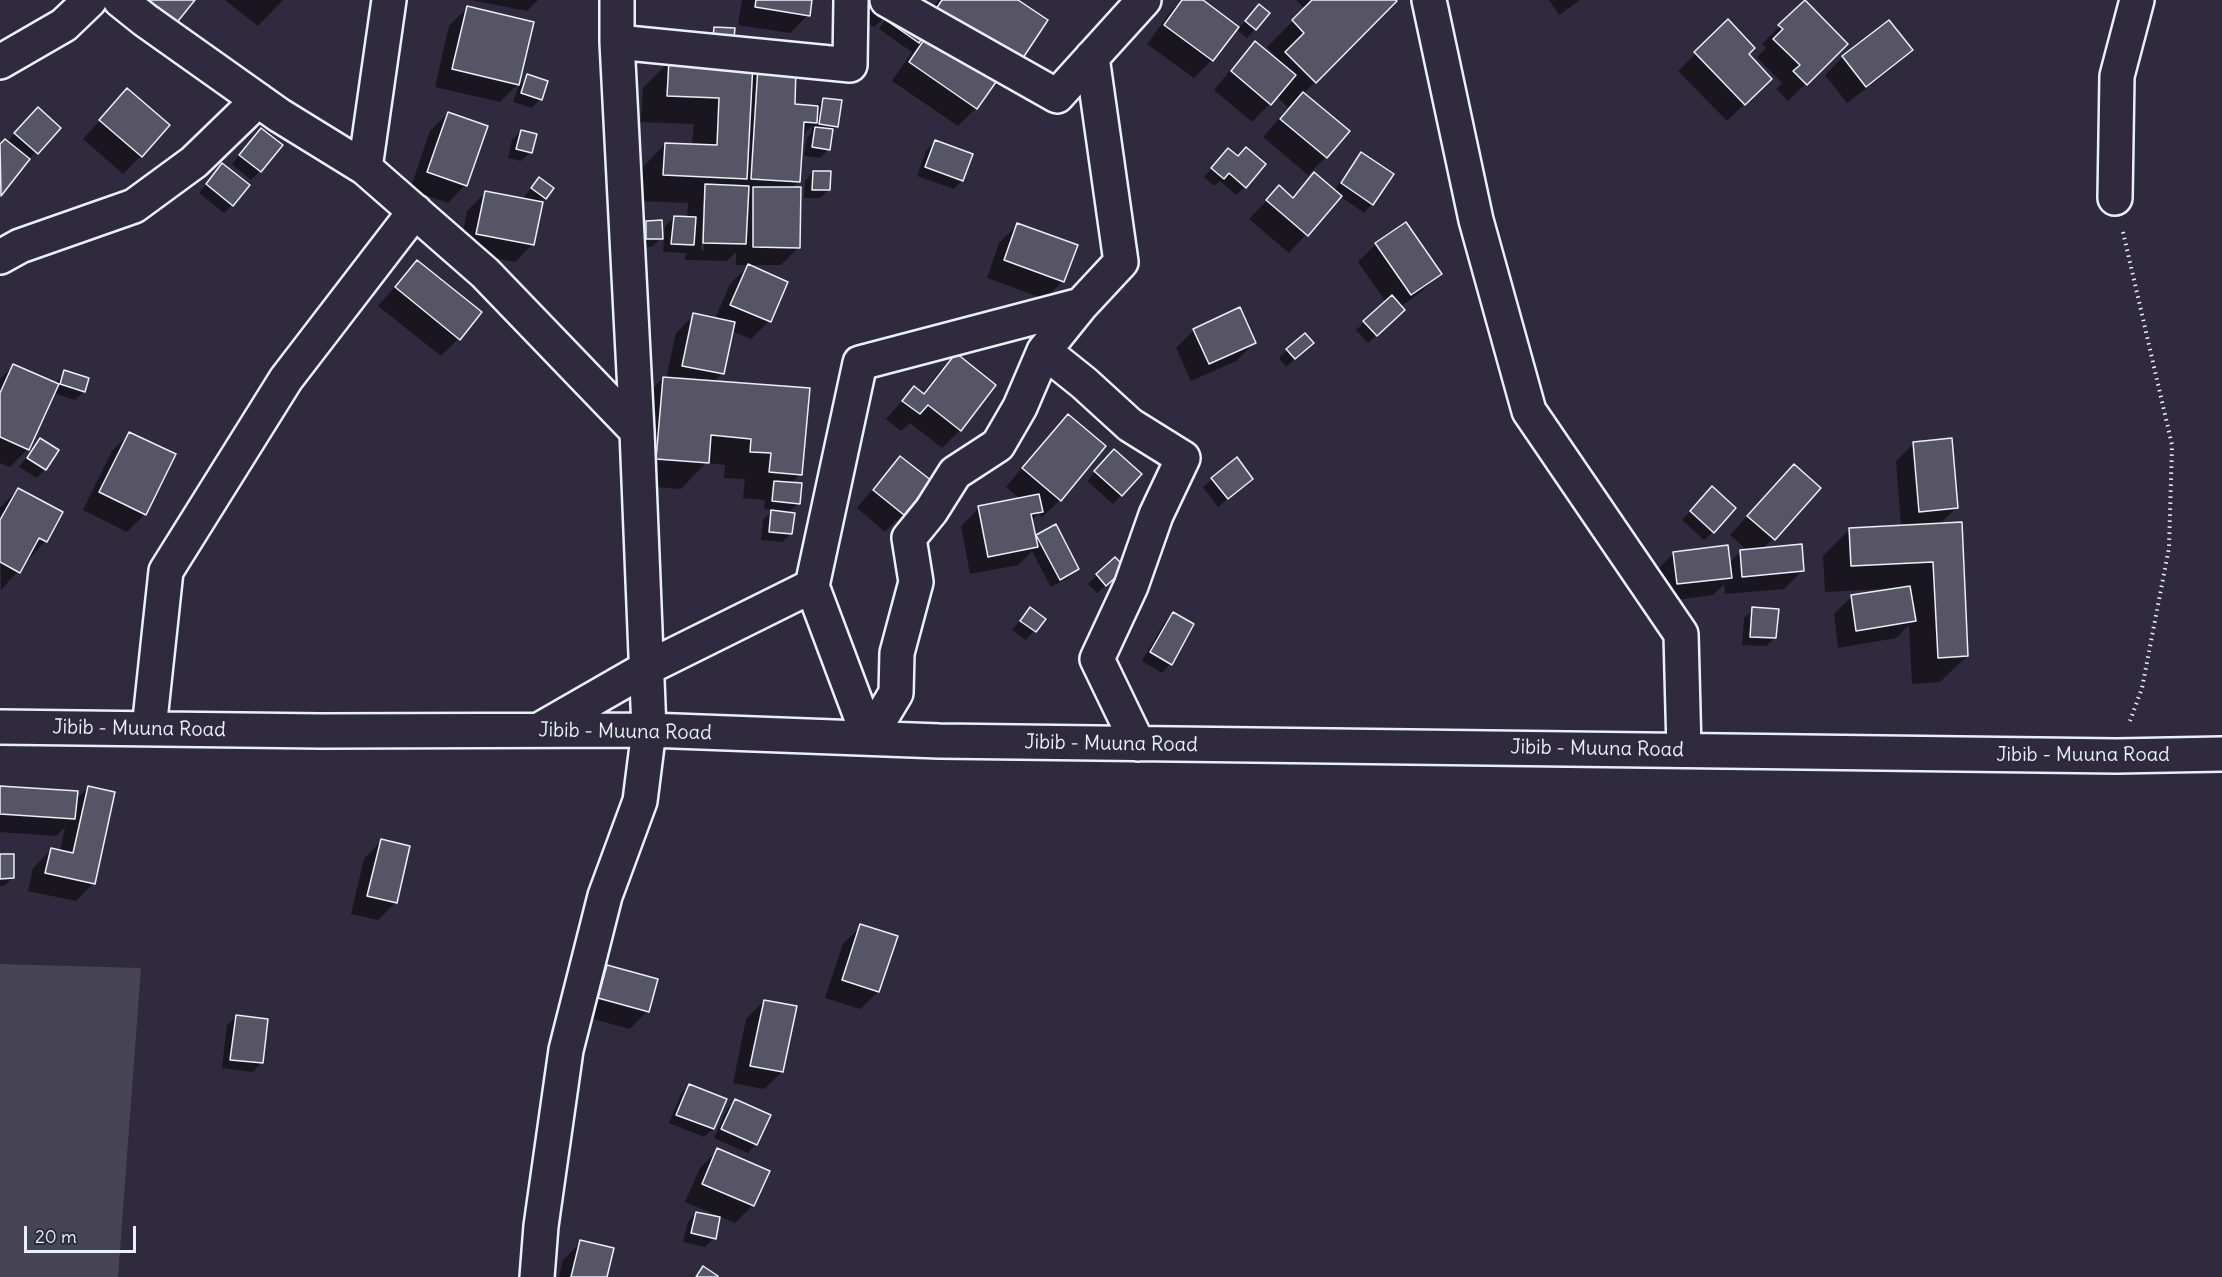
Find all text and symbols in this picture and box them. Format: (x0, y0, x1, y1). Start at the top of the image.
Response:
street label: Jibib - Muuna Road (52, 715, 226, 743)
street label: Jibib - Muuna Road (538, 718, 712, 746)
street label: Jibib - Muuna Road (1024, 730, 1198, 758)
street label: Jibib - Muuna Road (1510, 735, 1684, 763)
street label: Jibib - Muuna Road (1996, 743, 2170, 767)
scale bar (27, 1214, 140, 1252)
text: 20 m (35, 1225, 77, 1248)

